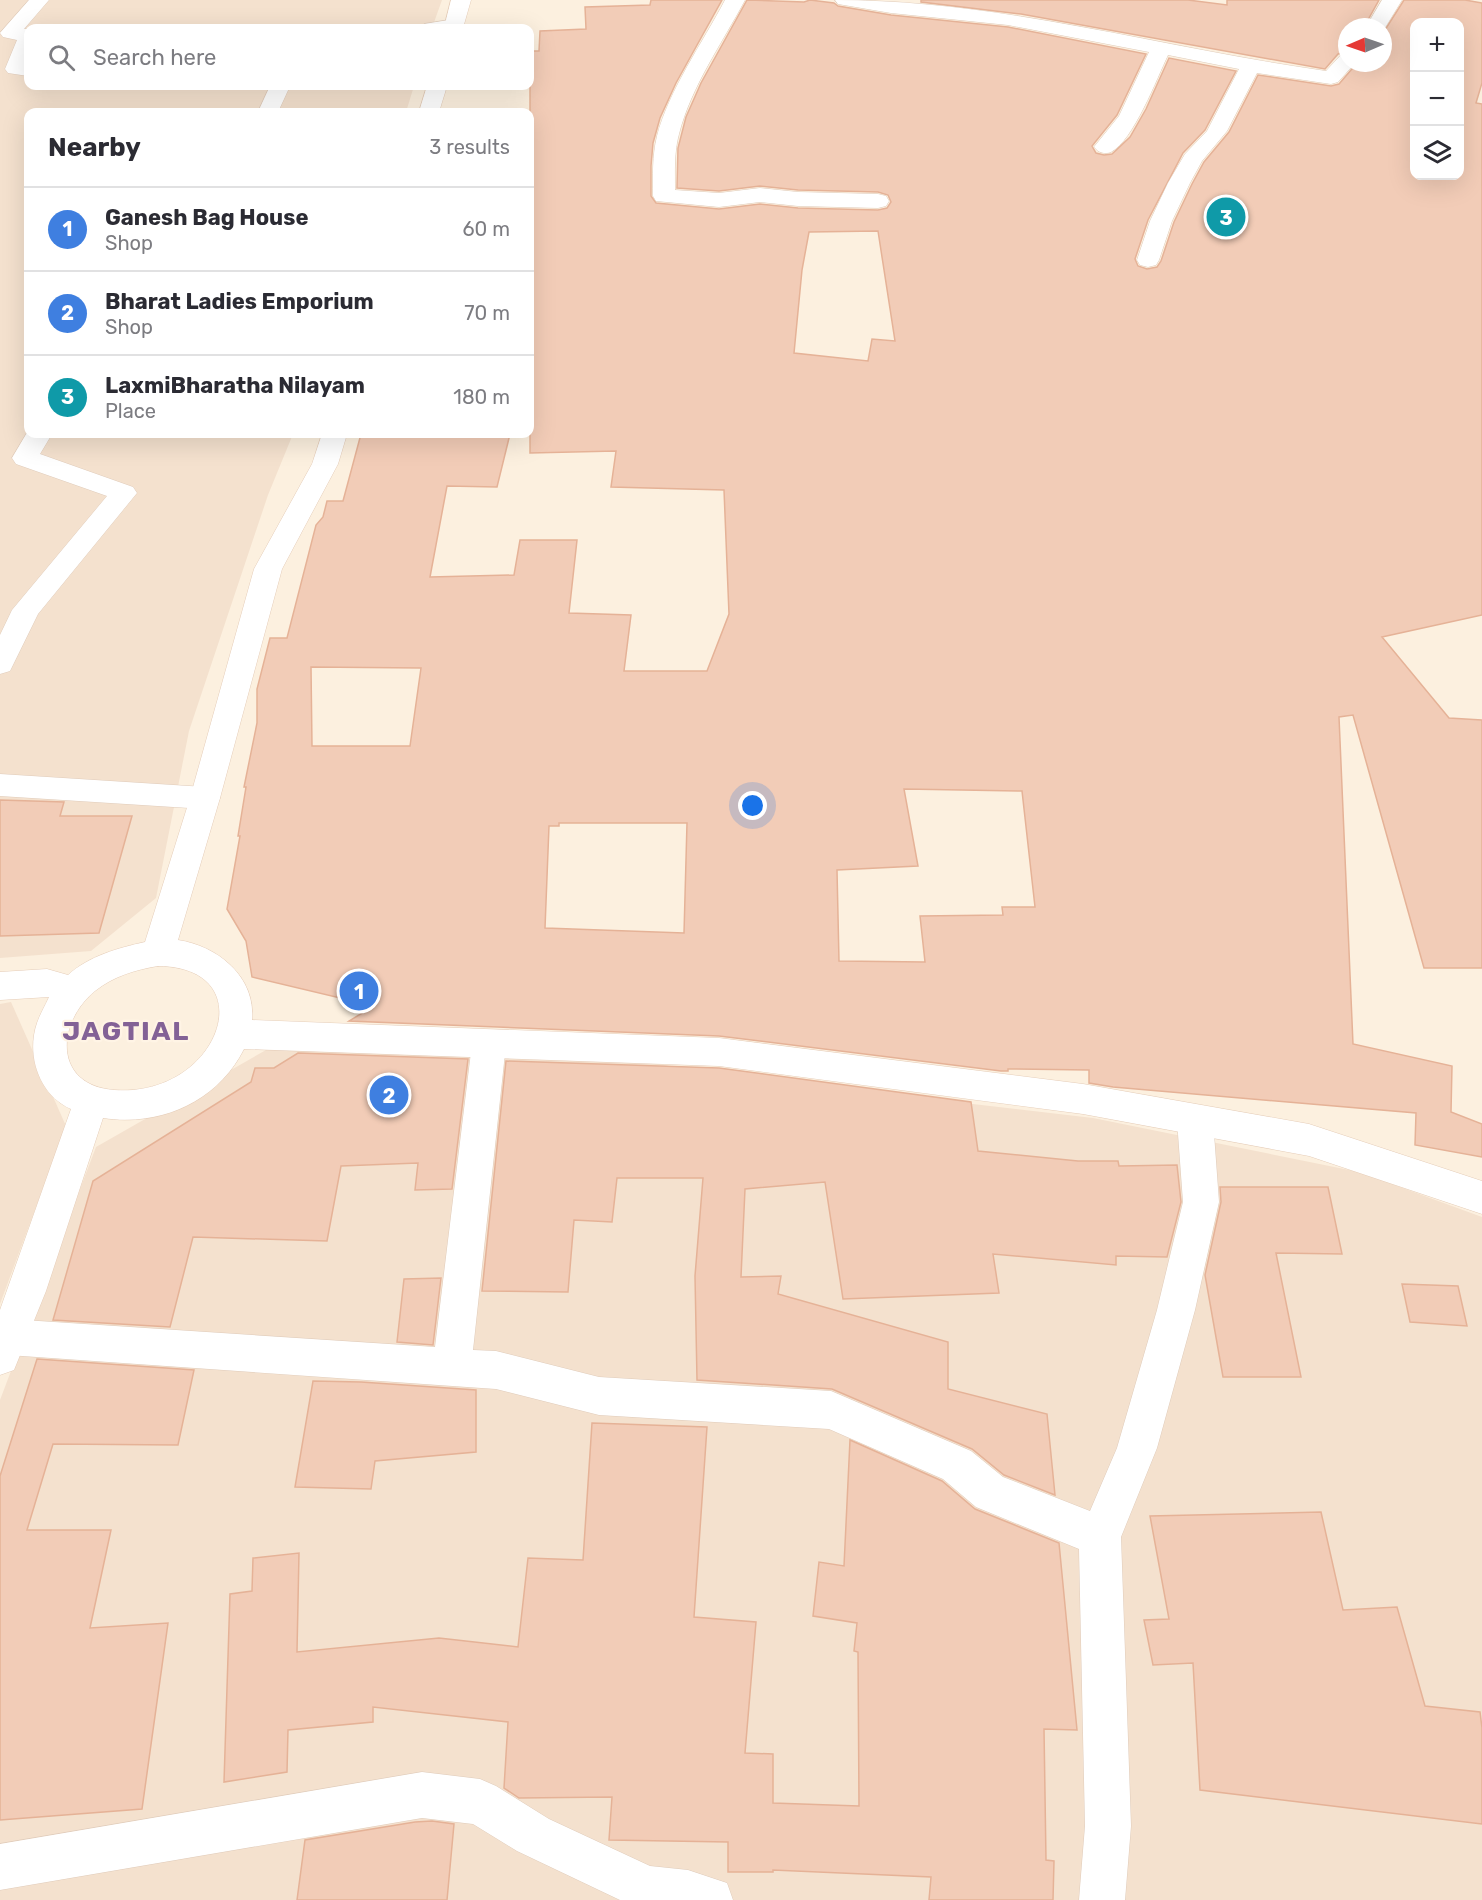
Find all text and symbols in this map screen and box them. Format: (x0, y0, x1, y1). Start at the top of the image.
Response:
north arrow (1338, 18, 1392, 72)
map controls (1410, 18, 1464, 180)
button: + (1410, 18, 1464, 72)
search box (24, 24, 534, 90)
icon: search (45, 41, 78, 74)
text: Search here (93, 44, 216, 71)
button: − (1410, 72, 1464, 126)
button: layers (1410, 126, 1464, 180)
text: Nearby (48, 132, 141, 163)
text: 3 results (429, 135, 510, 159)
pin: 3 (1206, 194, 1246, 240)
text: Ganesh Bag House (105, 204, 308, 231)
text: 1 (63, 217, 72, 241)
text: 60 m (463, 217, 510, 241)
text: Shop (105, 231, 153, 255)
text: Bharat Ladies Emporium (105, 288, 374, 315)
text: 2 (61, 301, 74, 325)
text: 70 m (464, 301, 510, 325)
text: Shop (105, 315, 153, 339)
text: LaxmiBharatha Nilayam (105, 372, 365, 399)
text: 3 (61, 385, 74, 409)
text: 180 m (453, 385, 510, 409)
text: Place (105, 399, 156, 423)
your location (738, 791, 767, 820)
pin: 1 (340, 968, 378, 1014)
district label: JAGTIAL (62, 1015, 190, 1047)
pin: 2 (370, 1072, 408, 1118)

